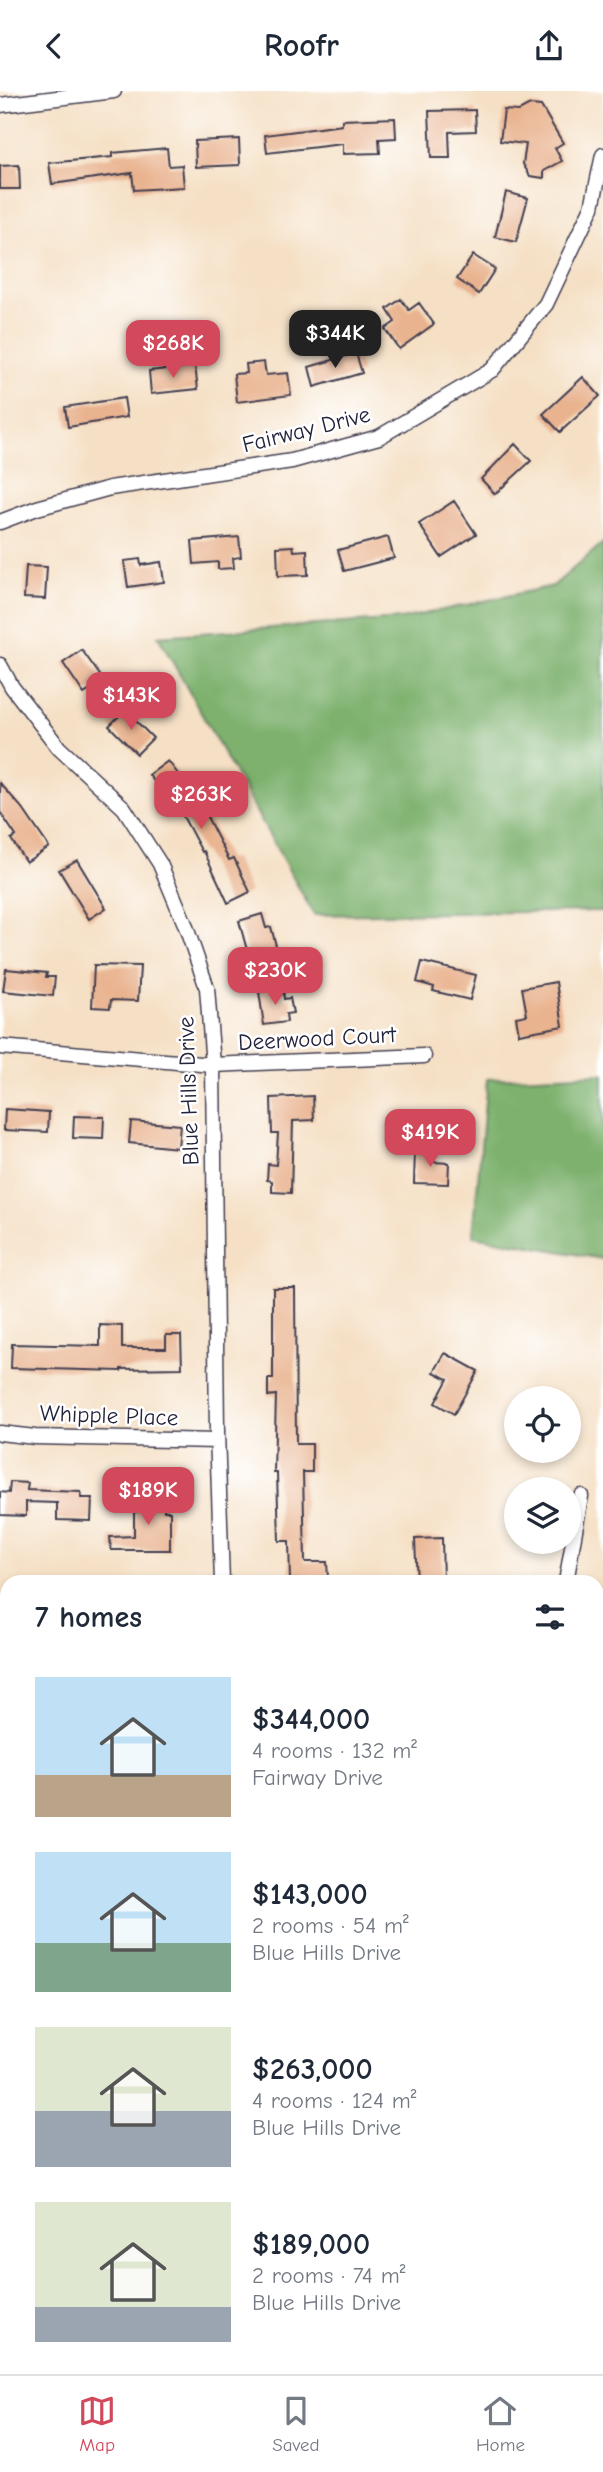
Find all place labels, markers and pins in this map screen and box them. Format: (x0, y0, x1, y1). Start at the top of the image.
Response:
pin: $344K (286, 310, 384, 370)
pin: $268K (124, 321, 222, 380)
pin: $143K (82, 673, 180, 732)
pin: $263K (152, 771, 250, 831)
pin: $230K (226, 947, 324, 1007)
pin: $419K (381, 1109, 479, 1169)
pin: $189K (99, 1467, 197, 1527)

